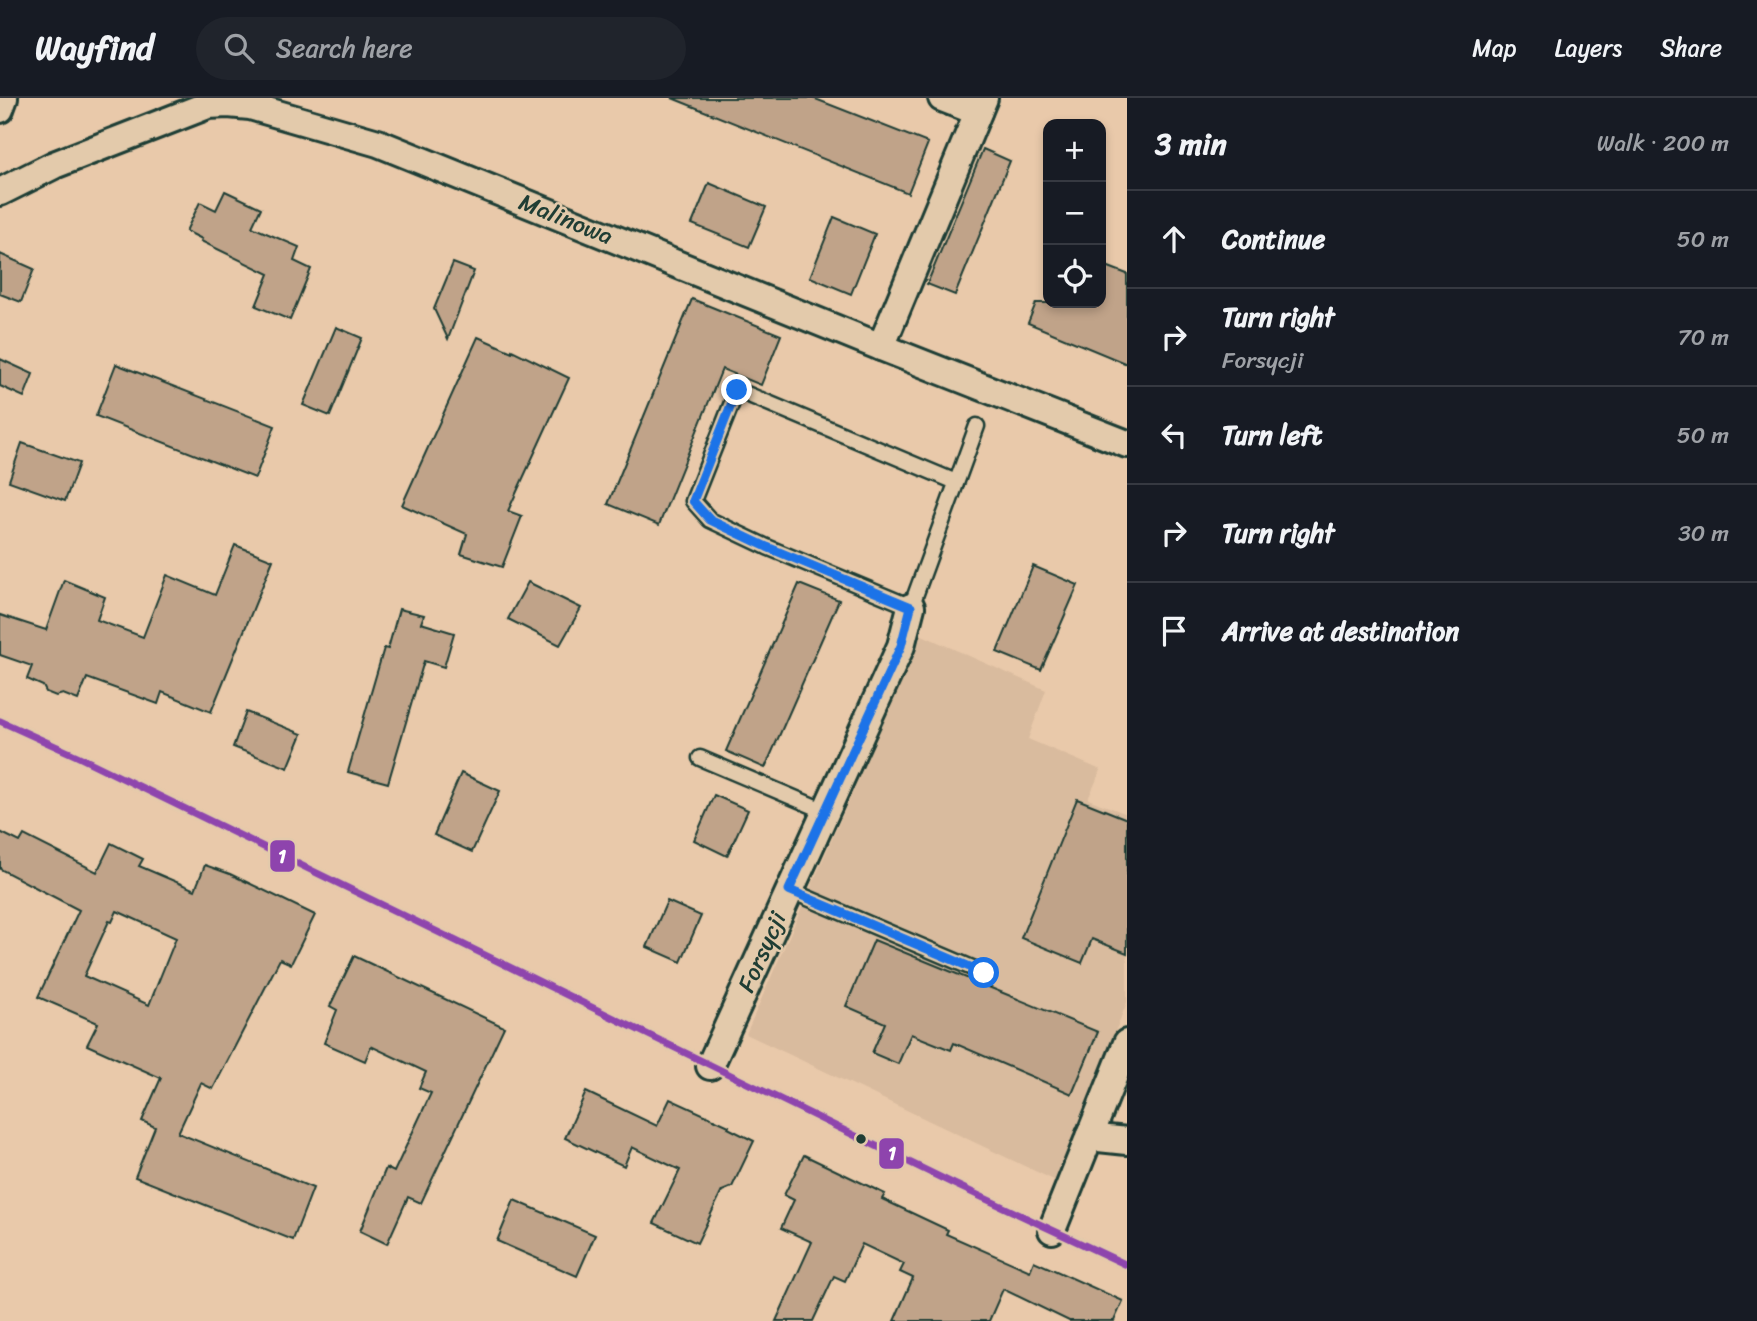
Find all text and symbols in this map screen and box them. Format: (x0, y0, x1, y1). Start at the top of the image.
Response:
search box (196, 17, 686, 80)
text: Wayfind (35, 19, 154, 77)
text: Search here (276, 25, 413, 71)
text: Map (1472, 27, 1517, 69)
text: Layers (1555, 27, 1622, 69)
text: Share (1660, 27, 1722, 69)
icon: search (220, 29, 258, 67)
text: 3 min (1155, 117, 1227, 171)
map controls (1043, 119, 1106, 308)
button: + (1043, 119, 1106, 182)
text: Walk · 200 m (1597, 123, 1729, 164)
street label: Malinowa (512, 181, 620, 257)
button: − (1043, 182, 1106, 245)
text: Continue (1222, 216, 1325, 262)
text: 50 m (1677, 219, 1729, 260)
icon: ahead (1155, 220, 1193, 258)
button: locate (1043, 245, 1106, 308)
text: Turn right (1222, 294, 1335, 340)
text: 70 m (1678, 317, 1729, 358)
icon: right (1155, 318, 1193, 356)
text: Forsycji (1222, 340, 1303, 381)
route end (721, 374, 752, 405)
text: Turn left (1222, 412, 1322, 458)
text: 50 m (1677, 415, 1729, 456)
icon: left (1155, 416, 1193, 454)
text: Turn right (1222, 510, 1335, 556)
text: 30 m (1678, 513, 1729, 554)
icon: right (1155, 514, 1193, 552)
text: Arrive at destination (1222, 608, 1459, 654)
icon: arrive (1155, 612, 1193, 650)
line badge: 1 (269, 839, 296, 873)
text: 1 (278, 840, 286, 873)
street label: Forsycji (726, 903, 799, 999)
route start (968, 957, 999, 988)
unlabelled marker (854, 1132, 868, 1146)
line badge: 1 (878, 1137, 905, 1170)
text: 1 (888, 1137, 896, 1170)

